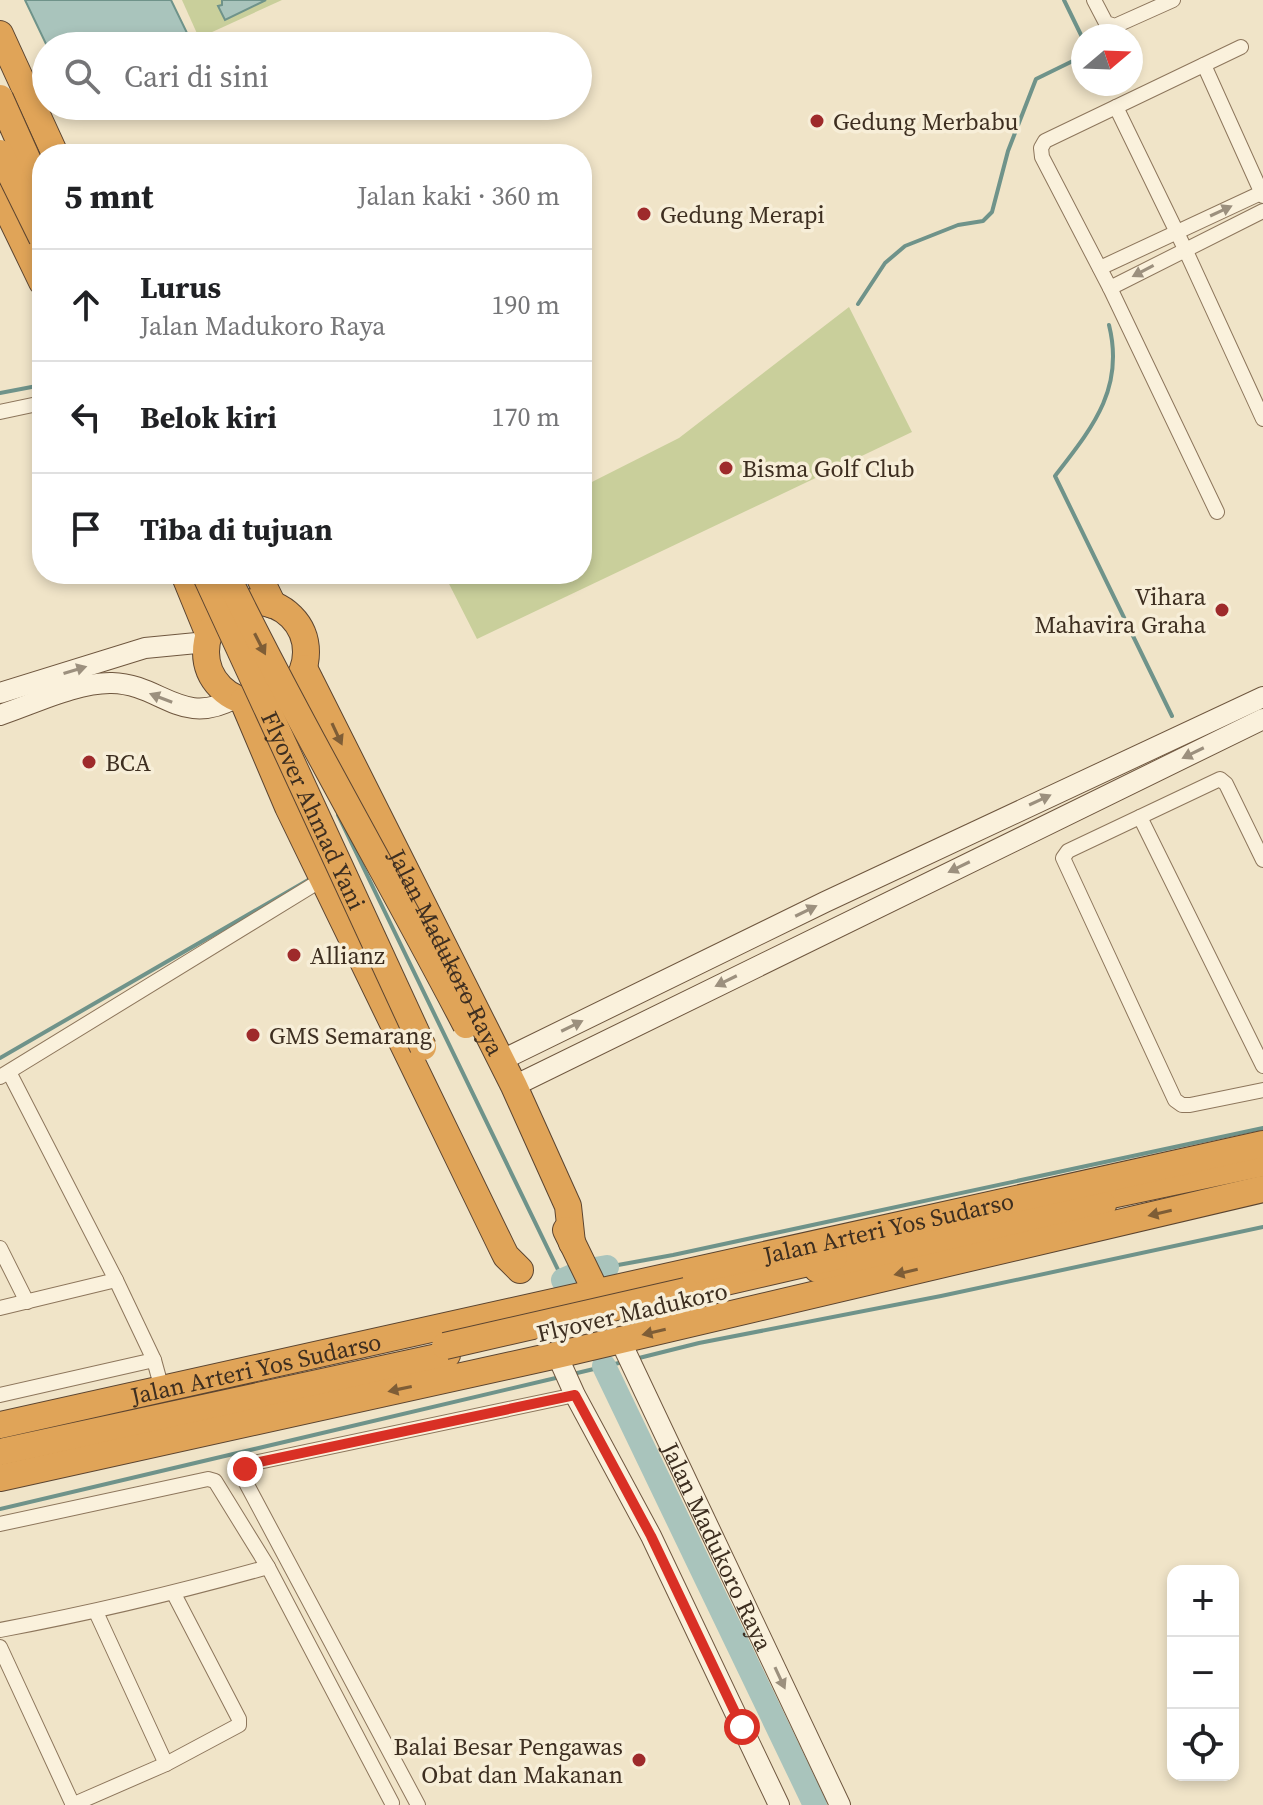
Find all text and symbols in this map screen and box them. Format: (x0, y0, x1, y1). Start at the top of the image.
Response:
north arrow (1071, 24, 1143, 96)
search box (32, 32, 592, 120)
icon: search (60, 54, 104, 98)
text: Cari di sini (124, 56, 269, 97)
place label: Gedung Merbabu (833, 105, 1019, 138)
marker: Gedung Merbabu (808, 112, 826, 130)
text: 5 mnt (64, 173, 154, 219)
text: Jalan kaki · 360 m (357, 178, 560, 214)
place label: Gedung Merapi (660, 198, 825, 231)
one-way arrow (1209, 204, 1233, 218)
marker: Gedung Merapi (635, 205, 653, 223)
one-way arrow (1132, 264, 1155, 277)
text: Lurus (140, 267, 221, 308)
icon: ahead (64, 283, 108, 327)
text: 190 m (492, 287, 560, 323)
text: Jalan Madukoro Raya (140, 308, 386, 344)
icon: left (64, 395, 108, 439)
text: Belok kiri (140, 397, 277, 438)
text: 170 m (492, 399, 560, 435)
place label: Bisma Golf Club (742, 452, 915, 485)
marker: Bisma Golf Club (717, 459, 735, 477)
icon: arrive (64, 507, 108, 551)
text: Tiba di tujuan (140, 509, 333, 550)
place label: Vihara Mahavira Graha (1034, 580, 1207, 641)
marker: Vihara Mahavira Graha (1213, 601, 1231, 619)
one-way arrow (253, 632, 267, 655)
one-way arrow (63, 663, 87, 675)
one-way arrow (149, 691, 173, 704)
street label: Flyover Ahmad Yani (254, 705, 374, 915)
one-way arrow (330, 722, 344, 745)
place label: BCA (105, 746, 151, 779)
one-way arrow (1181, 746, 1204, 760)
marker: BCA (80, 753, 98, 771)
one-way arrow (1029, 793, 1052, 807)
street label: Jalan Madukoro Raya (381, 843, 513, 1062)
one-way arrow (947, 860, 971, 874)
one-way arrow (794, 905, 817, 918)
place label: Allianz (310, 939, 385, 972)
marker: Allianz (285, 946, 303, 964)
one-way arrow (714, 975, 737, 988)
place label: GMS Semarang (269, 1019, 432, 1052)
one-way arrow (561, 1019, 584, 1033)
marker: GMS Semarang (244, 1026, 262, 1044)
street label: Jalan Arteri Yos Sudarso (759, 1184, 1017, 1271)
one-way arrow (1147, 1207, 1172, 1220)
one-way arrow (894, 1266, 919, 1278)
street label: Flyover Madukoro (533, 1274, 731, 1350)
street label: Jalan Arteri Yos Sudarso (126, 1324, 384, 1412)
one-way arrow (641, 1326, 666, 1339)
one-way arrow (387, 1383, 412, 1396)
street label: Jalan Madukoro Raya (654, 1436, 781, 1656)
route end (227, 1451, 263, 1487)
map controls (1167, 1565, 1239, 1781)
button: + (1167, 1565, 1239, 1637)
button: − (1167, 1637, 1239, 1709)
one-way arrow (773, 1666, 787, 1689)
route start (724, 1709, 760, 1745)
button: locate (1167, 1709, 1239, 1781)
place label: Balai Besar Pengawas Obat dan Makanan (394, 1730, 623, 1791)
marker: Balai Besar Pengawas Obat dan Makanan (630, 1751, 648, 1769)

